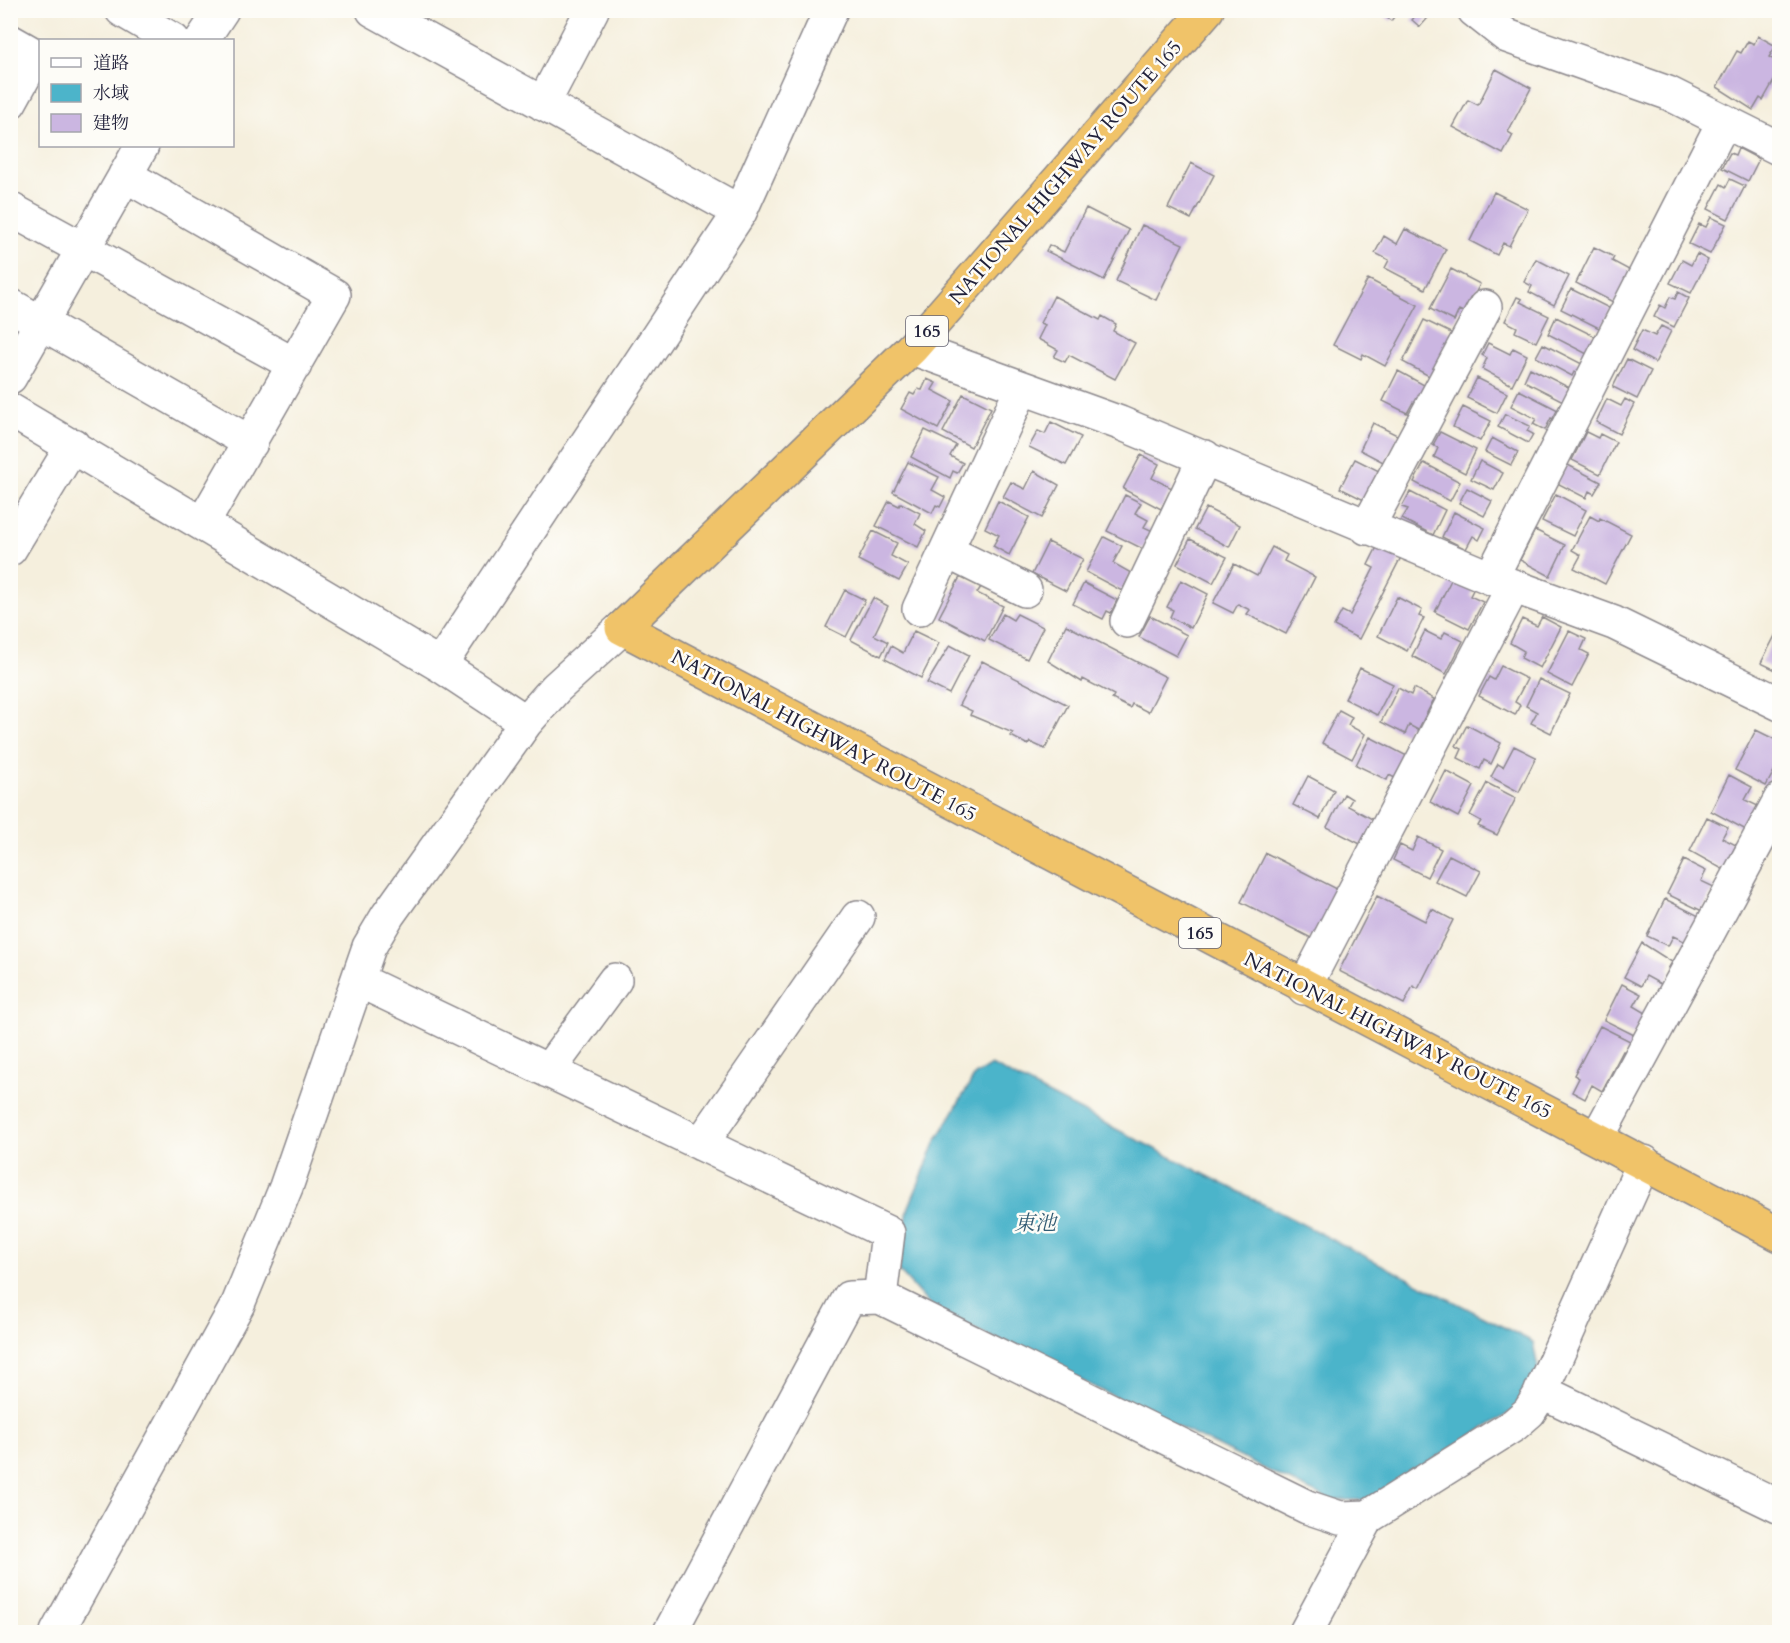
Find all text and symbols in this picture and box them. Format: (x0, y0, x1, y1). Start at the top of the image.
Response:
street label: NATIONAL HIGHWAY ROUTE 165 (943, 34, 1188, 310)
legend (39, 39, 234, 147)
text: 道路 (93, 51, 129, 76)
text: 水域 (93, 81, 129, 106)
text: 建物 (93, 111, 129, 136)
road number: 165 (906, 316, 948, 346)
street label: NATIONAL HIGHWAY ROUTE 165 (666, 643, 981, 828)
road number: 165 (1179, 918, 1221, 948)
street label: NATIONAL HIGHWAY ROUTE 165 (1239, 946, 1556, 1125)
water label: 東池 (1014, 1209, 1058, 1238)

